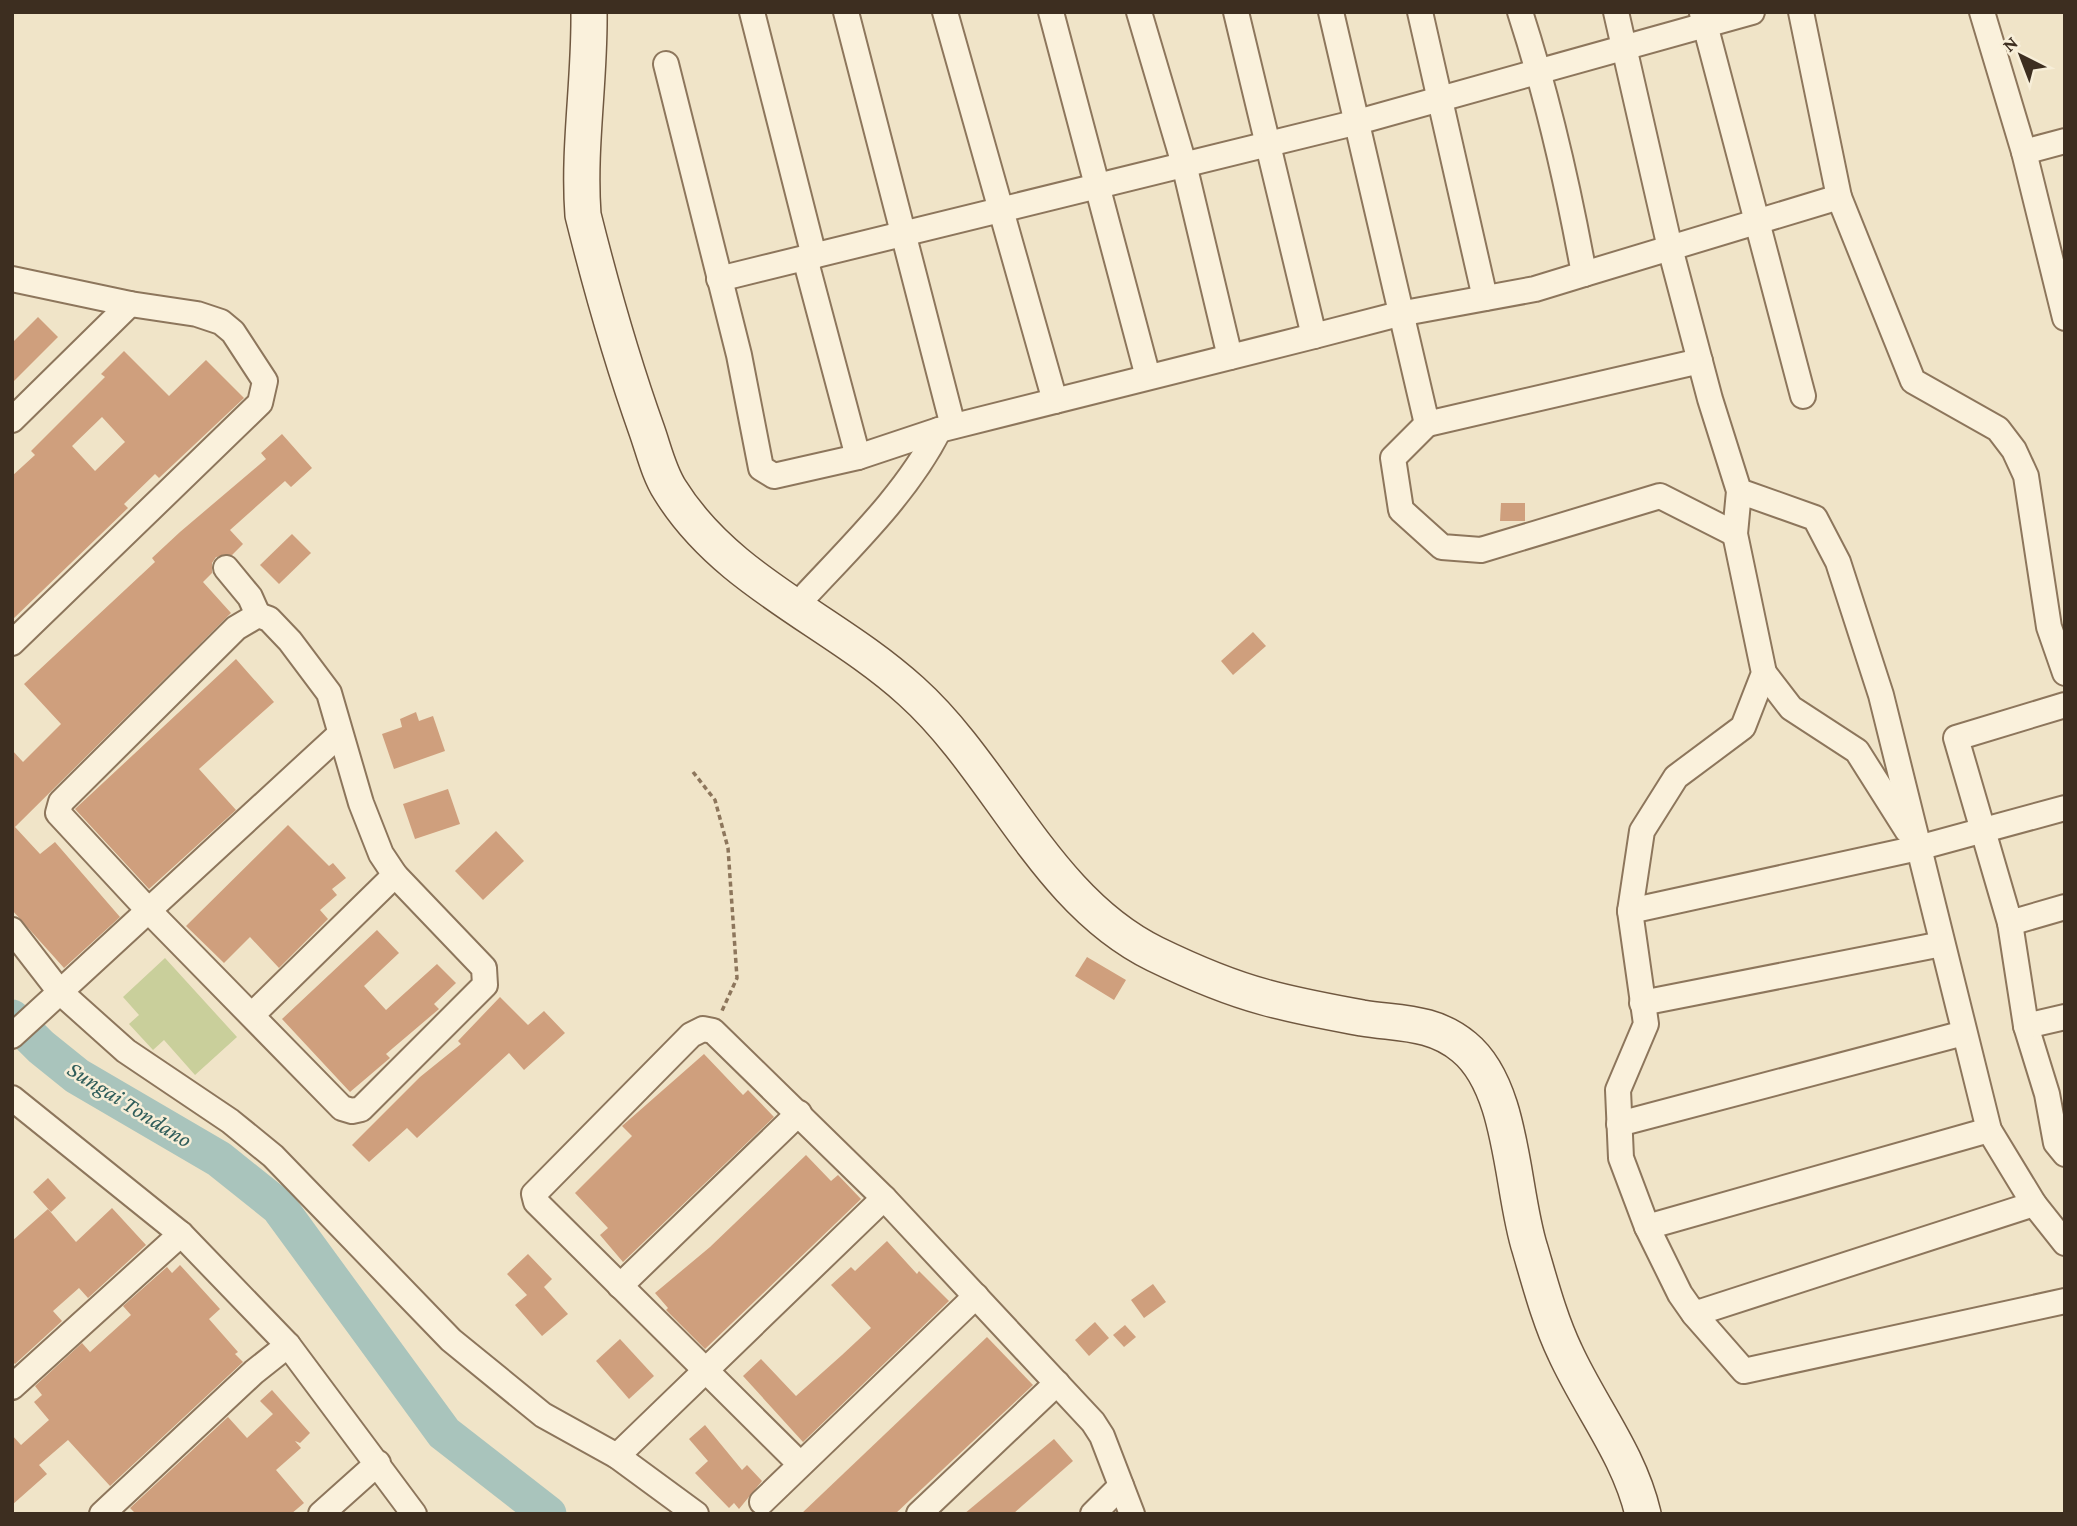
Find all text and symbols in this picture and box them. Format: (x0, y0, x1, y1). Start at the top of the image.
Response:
north arrow (1986, 21, 2056, 91)
text: N (1998, 32, 2022, 56)
water label: Sungai Tondano (63, 1056, 197, 1153)

